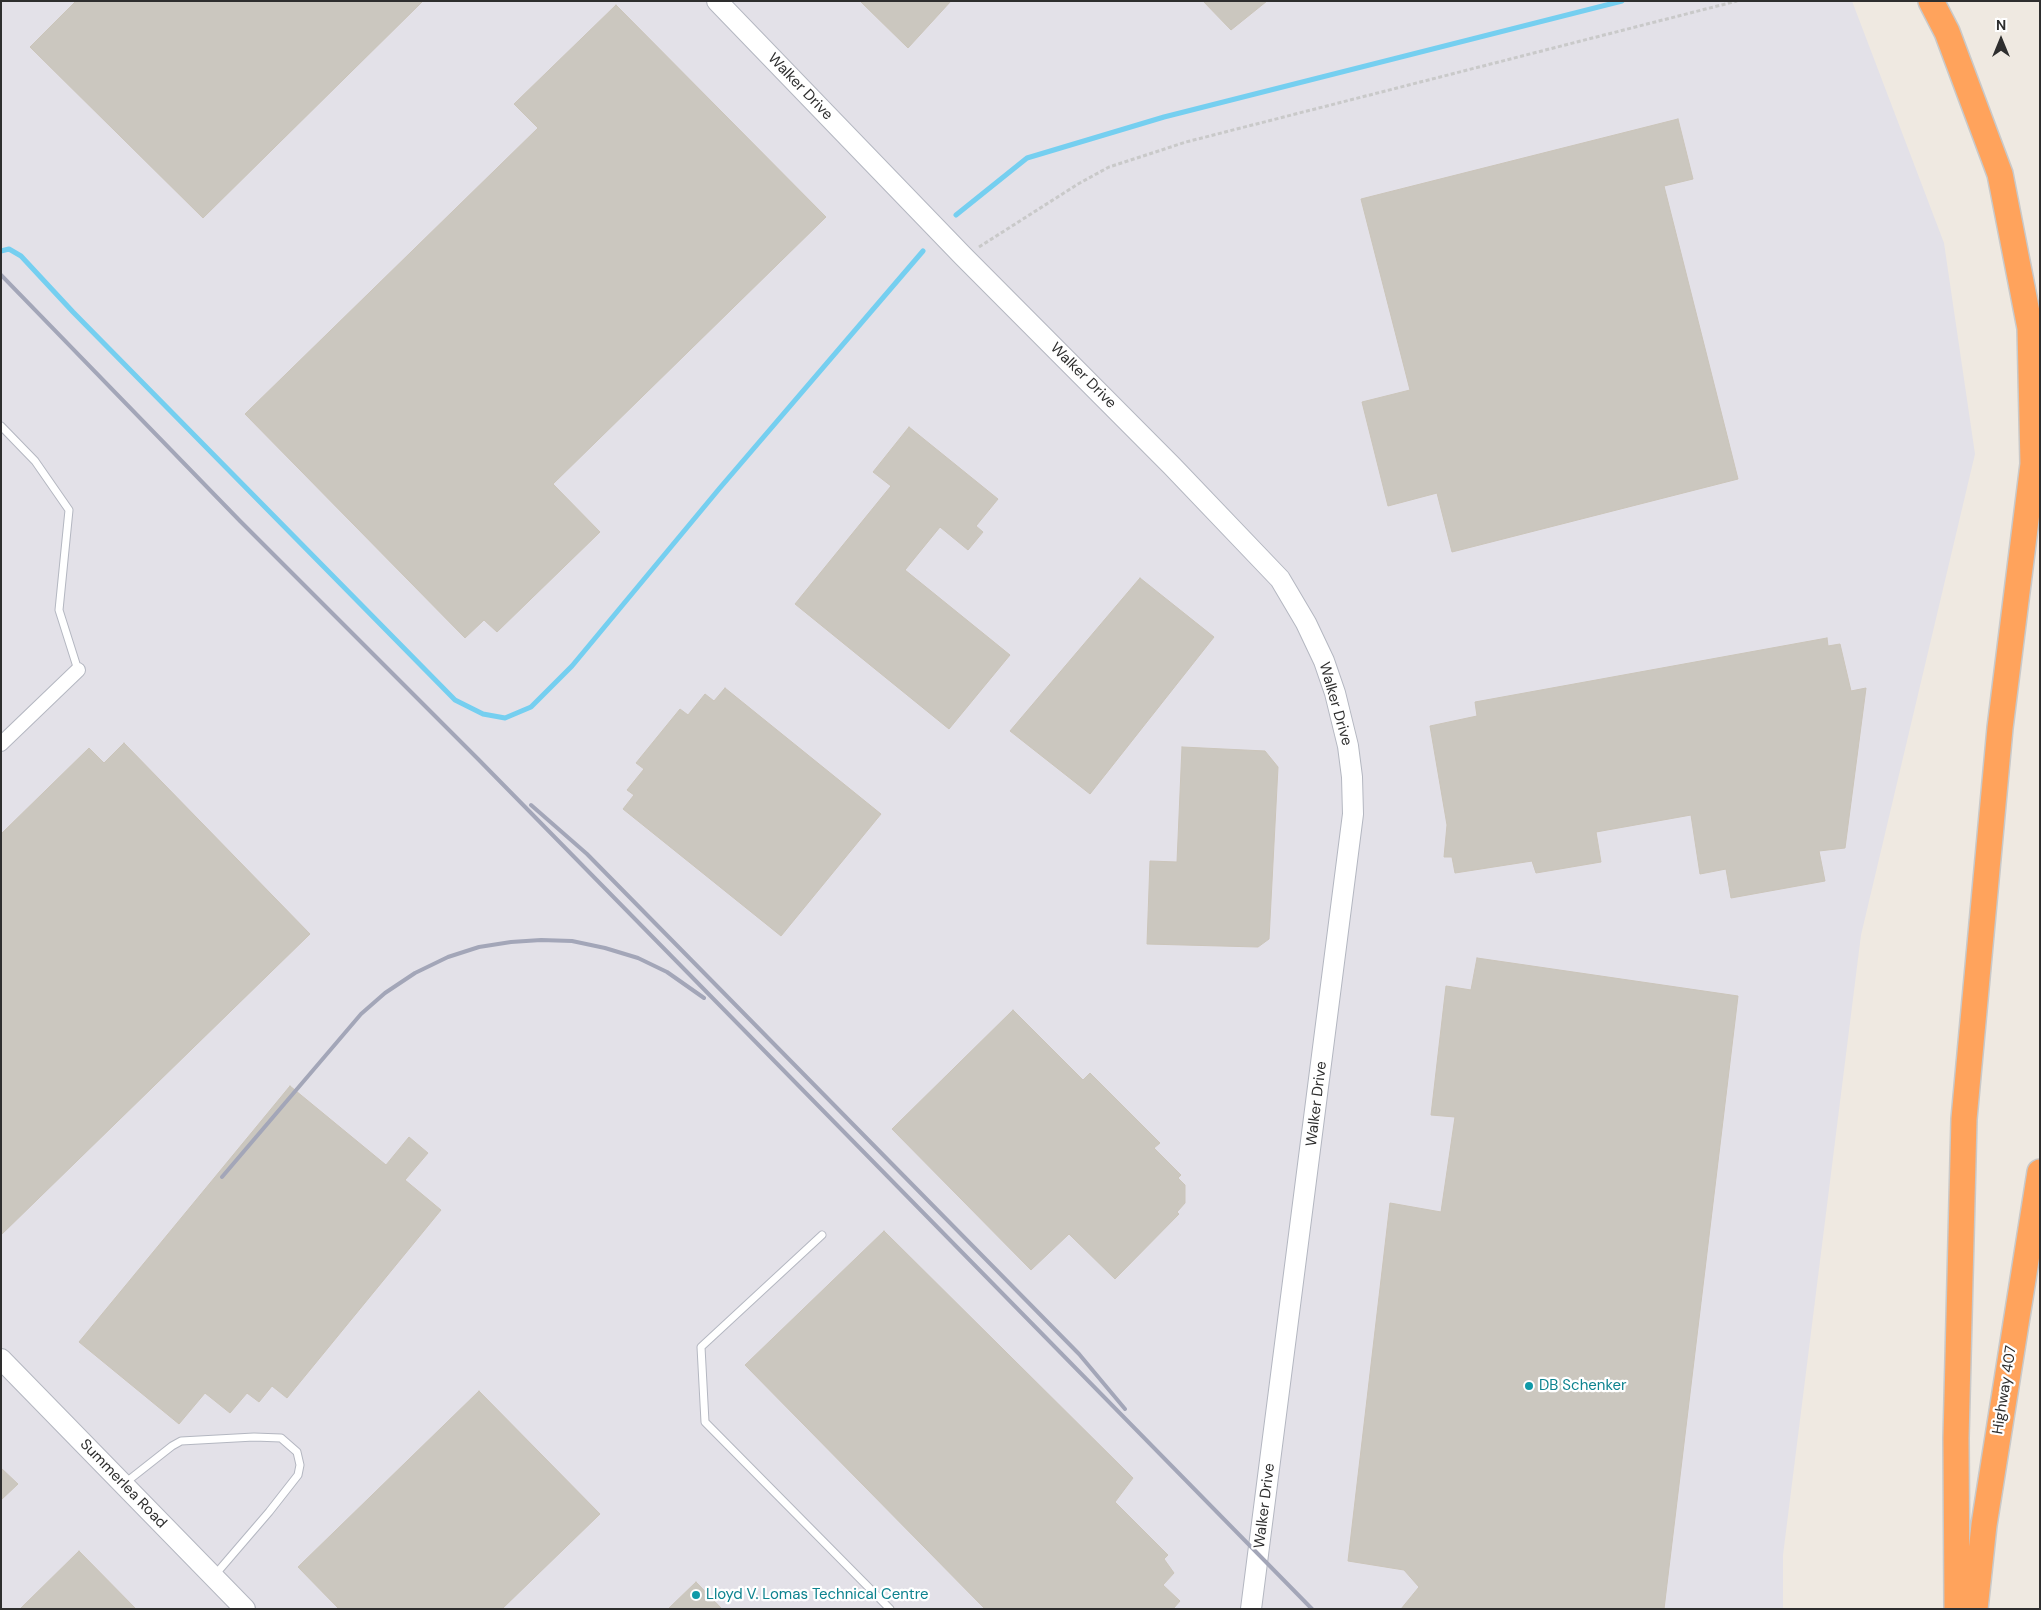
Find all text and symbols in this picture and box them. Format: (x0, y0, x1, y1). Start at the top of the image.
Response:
north arrow (1976, 15, 2026, 65)
text: N (1996, 16, 2006, 34)
street label: Walker Drive (764, 50, 836, 124)
street label: Walker Drive (1046, 339, 1120, 413)
street label: Walker Drive (1315, 660, 1355, 748)
street label: Walker Drive (1303, 1060, 1331, 1148)
street label: Highway 407 (1989, 1344, 2021, 1436)
place label: DB Schenker (1539, 1377, 1626, 1395)
marker: DB Schenker (1523, 1380, 1535, 1392)
street label: Summerlea Road (76, 1436, 170, 1532)
street label: Walker Drive (1251, 1462, 1279, 1550)
place label: Lloyd V. Lomas Technical Centre (706, 1586, 929, 1604)
marker: Lloyd V. Lomas Technical Centre (690, 1589, 702, 1601)

